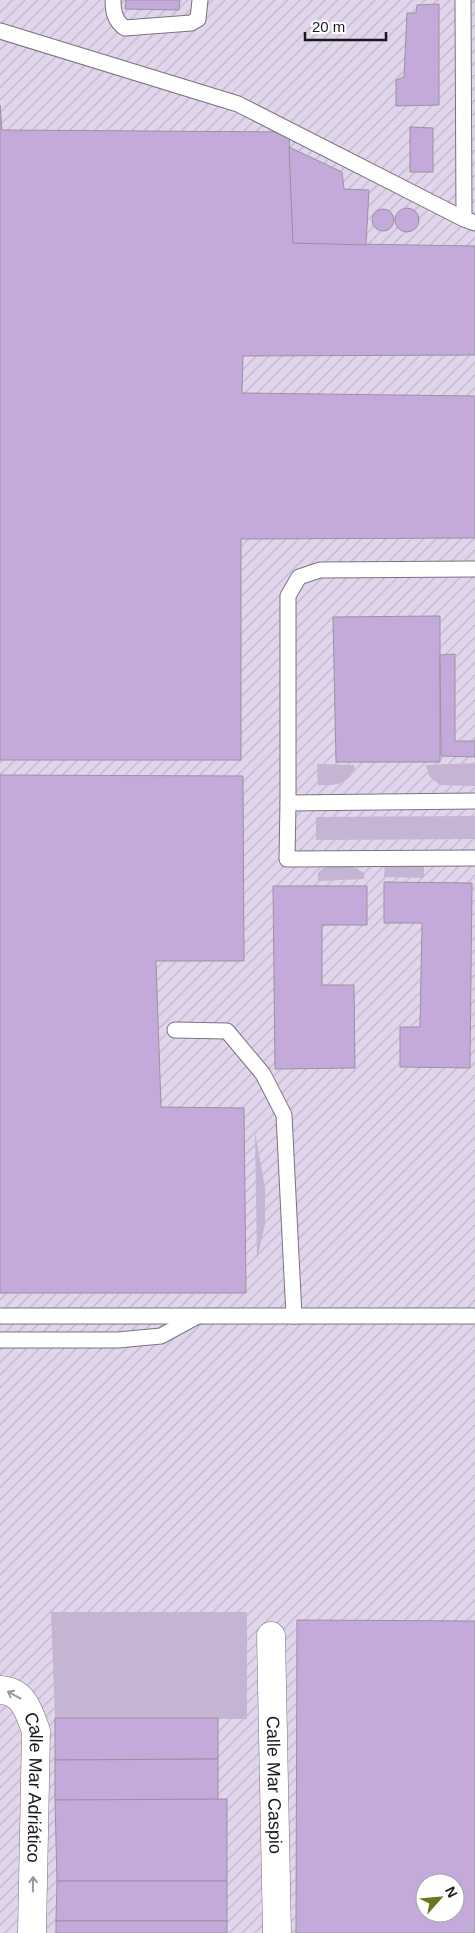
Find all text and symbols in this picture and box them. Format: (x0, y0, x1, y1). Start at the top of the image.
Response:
scale bar (305, 10, 386, 42)
text: 20 m (312, 18, 345, 35)
one-way arrow (7, 1690, 22, 1700)
street label: Calle Mar Adriático (20, 1709, 47, 1863)
street label: Calle Mar Caspio (263, 1716, 285, 1854)
north arrow (415, 1873, 465, 1923)
one-way arrow (28, 1877, 38, 1893)
text: N (442, 1884, 461, 1900)

